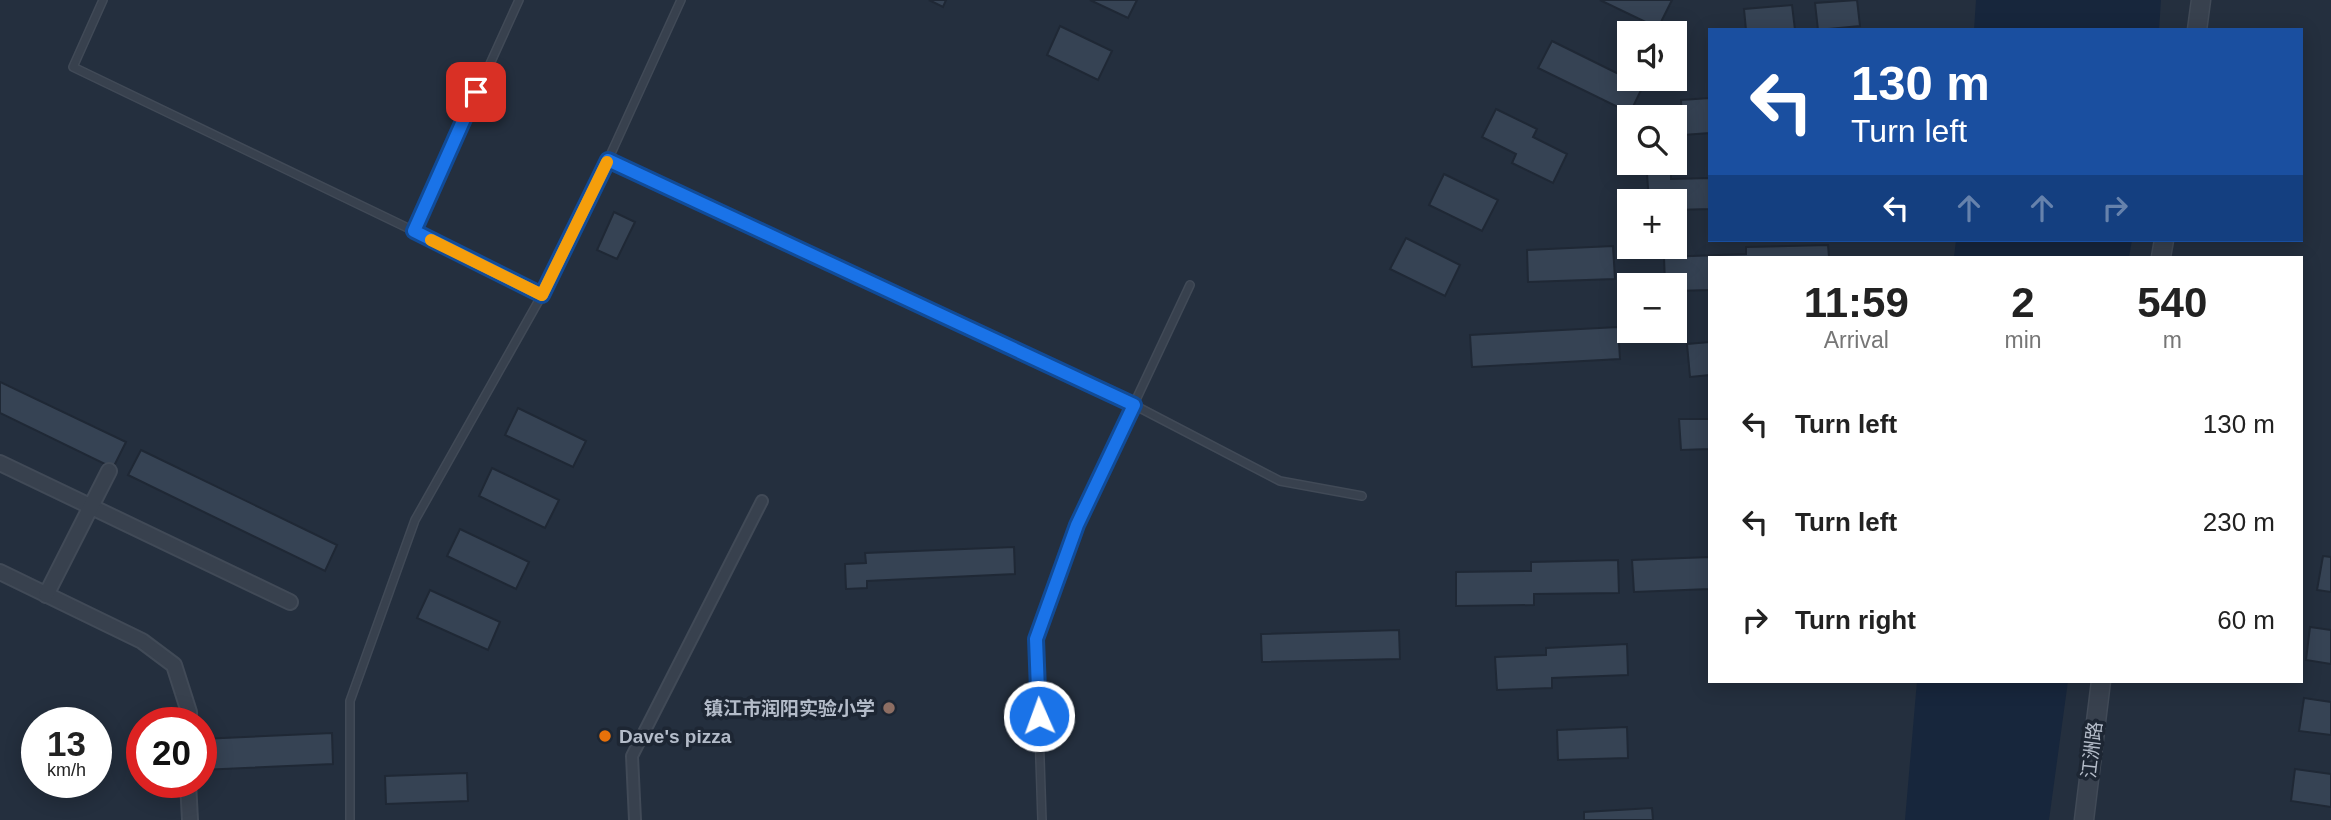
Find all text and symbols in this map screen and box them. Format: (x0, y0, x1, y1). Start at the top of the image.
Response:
map controls (1617, 21, 1687, 343)
button: sound (1617, 21, 1687, 91)
icon: left (1736, 56, 1827, 147)
text: 130 m (1851, 56, 1990, 110)
pin (446, 62, 506, 122)
icon: arrive (457, 73, 495, 111)
button: search (1617, 105, 1687, 175)
text: Turn left (1851, 113, 1967, 149)
button: + (1617, 189, 1687, 259)
icon: left (1877, 189, 1915, 227)
icon: ahead (1950, 189, 1988, 227)
icon: ahead (2023, 189, 2061, 227)
icon: right (2096, 189, 2134, 227)
button: − (1617, 273, 1687, 343)
text: 11:59 (1804, 279, 1909, 326)
text: 2 (2011, 279, 2035, 326)
text: 540 (2137, 279, 2207, 326)
text: Arrival (1824, 327, 1889, 353)
text: min (2004, 327, 2042, 353)
text: m (2163, 327, 2182, 353)
icon: left (1736, 405, 1774, 443)
text: Turn left (1795, 409, 1897, 439)
text: 130 m (2203, 409, 2275, 439)
icon: left (1736, 503, 1774, 541)
text: Turn left (1795, 507, 1897, 537)
text: 230 m (2203, 507, 2275, 537)
icon: right (1736, 601, 1774, 639)
text: Turn right (1795, 605, 1916, 635)
text: 60 m (2217, 605, 2275, 635)
position arrow (1002, 679, 1076, 753)
place label: 镇江市润阳实验小学 (704, 698, 875, 719)
marker: 镇江市润阳实验小学 (881, 700, 897, 716)
speed limit sign: 20 (126, 707, 217, 798)
street label: 江洲路 (2078, 720, 2106, 780)
text: 13 (47, 724, 86, 763)
place label: Dave's pizza (619, 726, 732, 747)
marker: Dave's pizza (597, 728, 613, 744)
text: km/h (47, 760, 86, 780)

